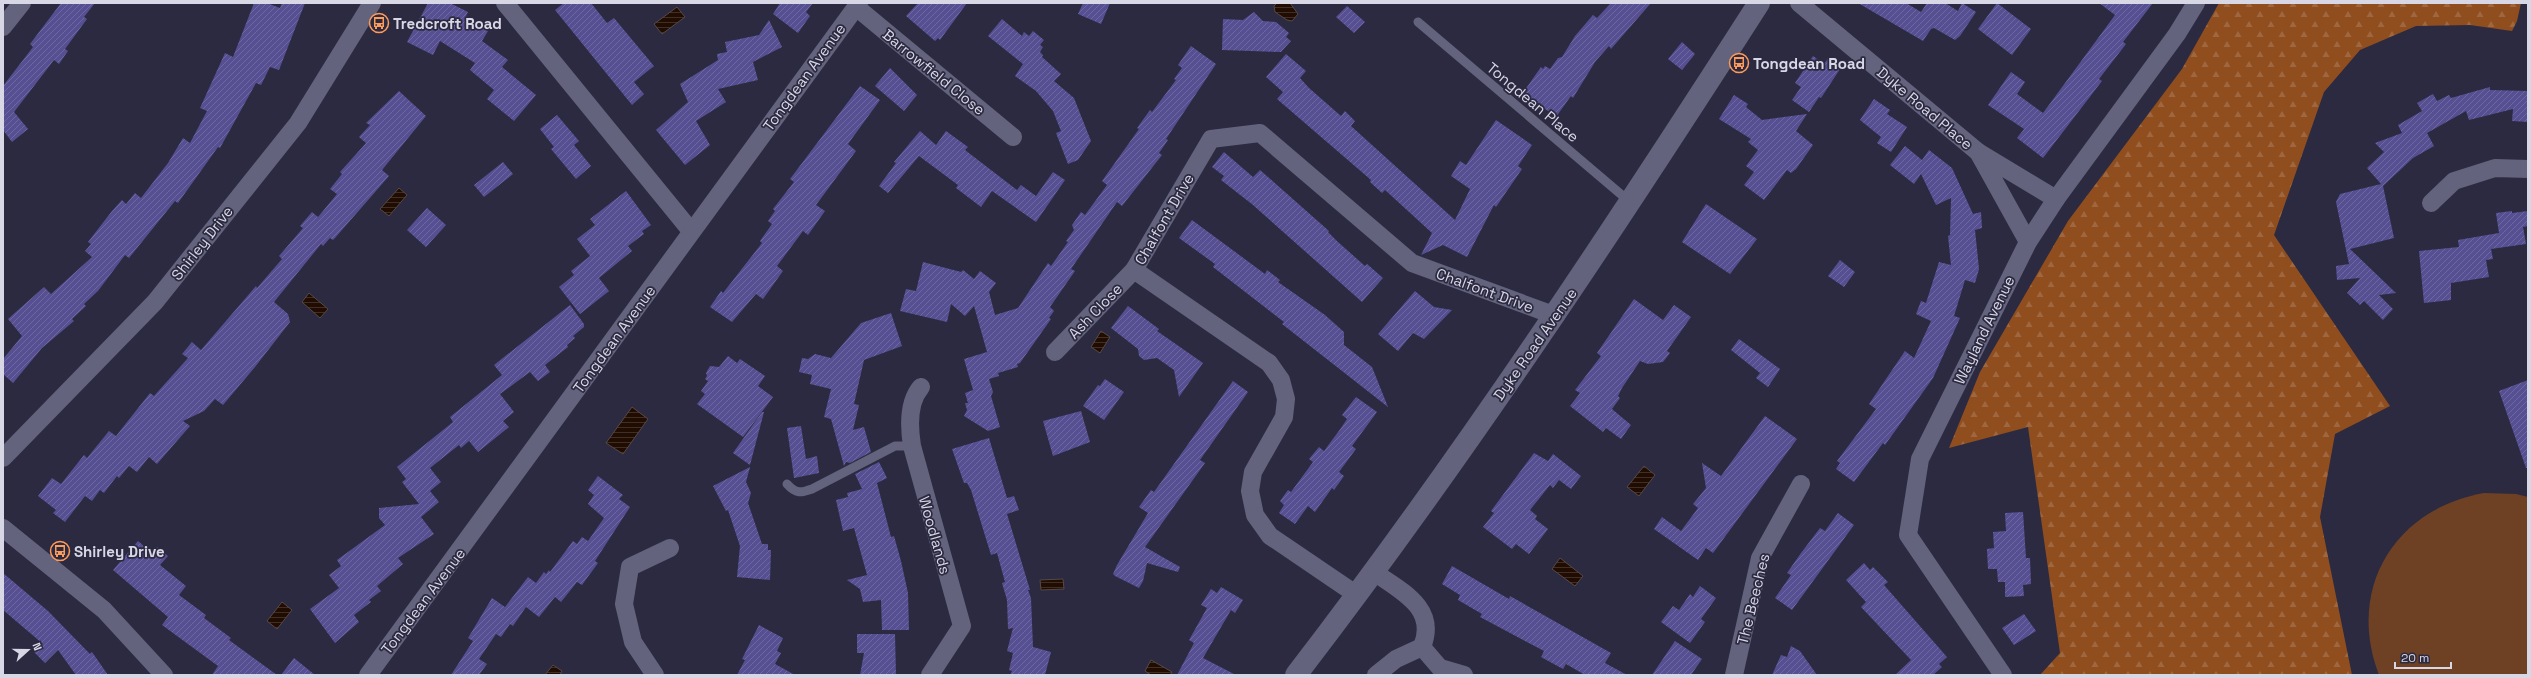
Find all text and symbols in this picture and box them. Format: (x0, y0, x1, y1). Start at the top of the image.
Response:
bus stop icon: Tredcroft Road (368, 12, 390, 34)
place label: Tredcroft Road (393, 14, 502, 33)
street label: Tongdean Avenue (759, 19, 849, 135)
street label: Barrowfield Close (879, 25, 989, 119)
bus stop icon: Tongdean Road (1728, 52, 1750, 74)
place label: Tongdean Road (1753, 54, 1865, 73)
street label: Tongdean Place (1483, 58, 1583, 146)
street label: Dyke Road Place (1873, 62, 1977, 154)
street label: Chalfont Drive (1130, 170, 1198, 268)
street label: Shirley Drive (167, 202, 237, 284)
street label: Chalfont Drive (1434, 264, 1536, 316)
street label: Wayland Avenue (1950, 273, 2019, 387)
street label: Ash Close (1064, 279, 1126, 343)
street label: Tongdean Avenue (569, 281, 659, 397)
street label: Dyke Road Avenue (1489, 284, 1581, 404)
street label: Woodlands (915, 494, 955, 576)
bus stop icon: Shirley Drive (49, 540, 71, 562)
place label: Shirley Drive (74, 542, 165, 561)
street label: Tongdean Avenue (377, 544, 469, 658)
street label: The Beeches (1732, 551, 1774, 647)
north arrow (8, 630, 48, 670)
text: N (29, 640, 45, 652)
scale bar (2395, 644, 2451, 670)
text: 20 m (2401, 650, 2429, 666)

